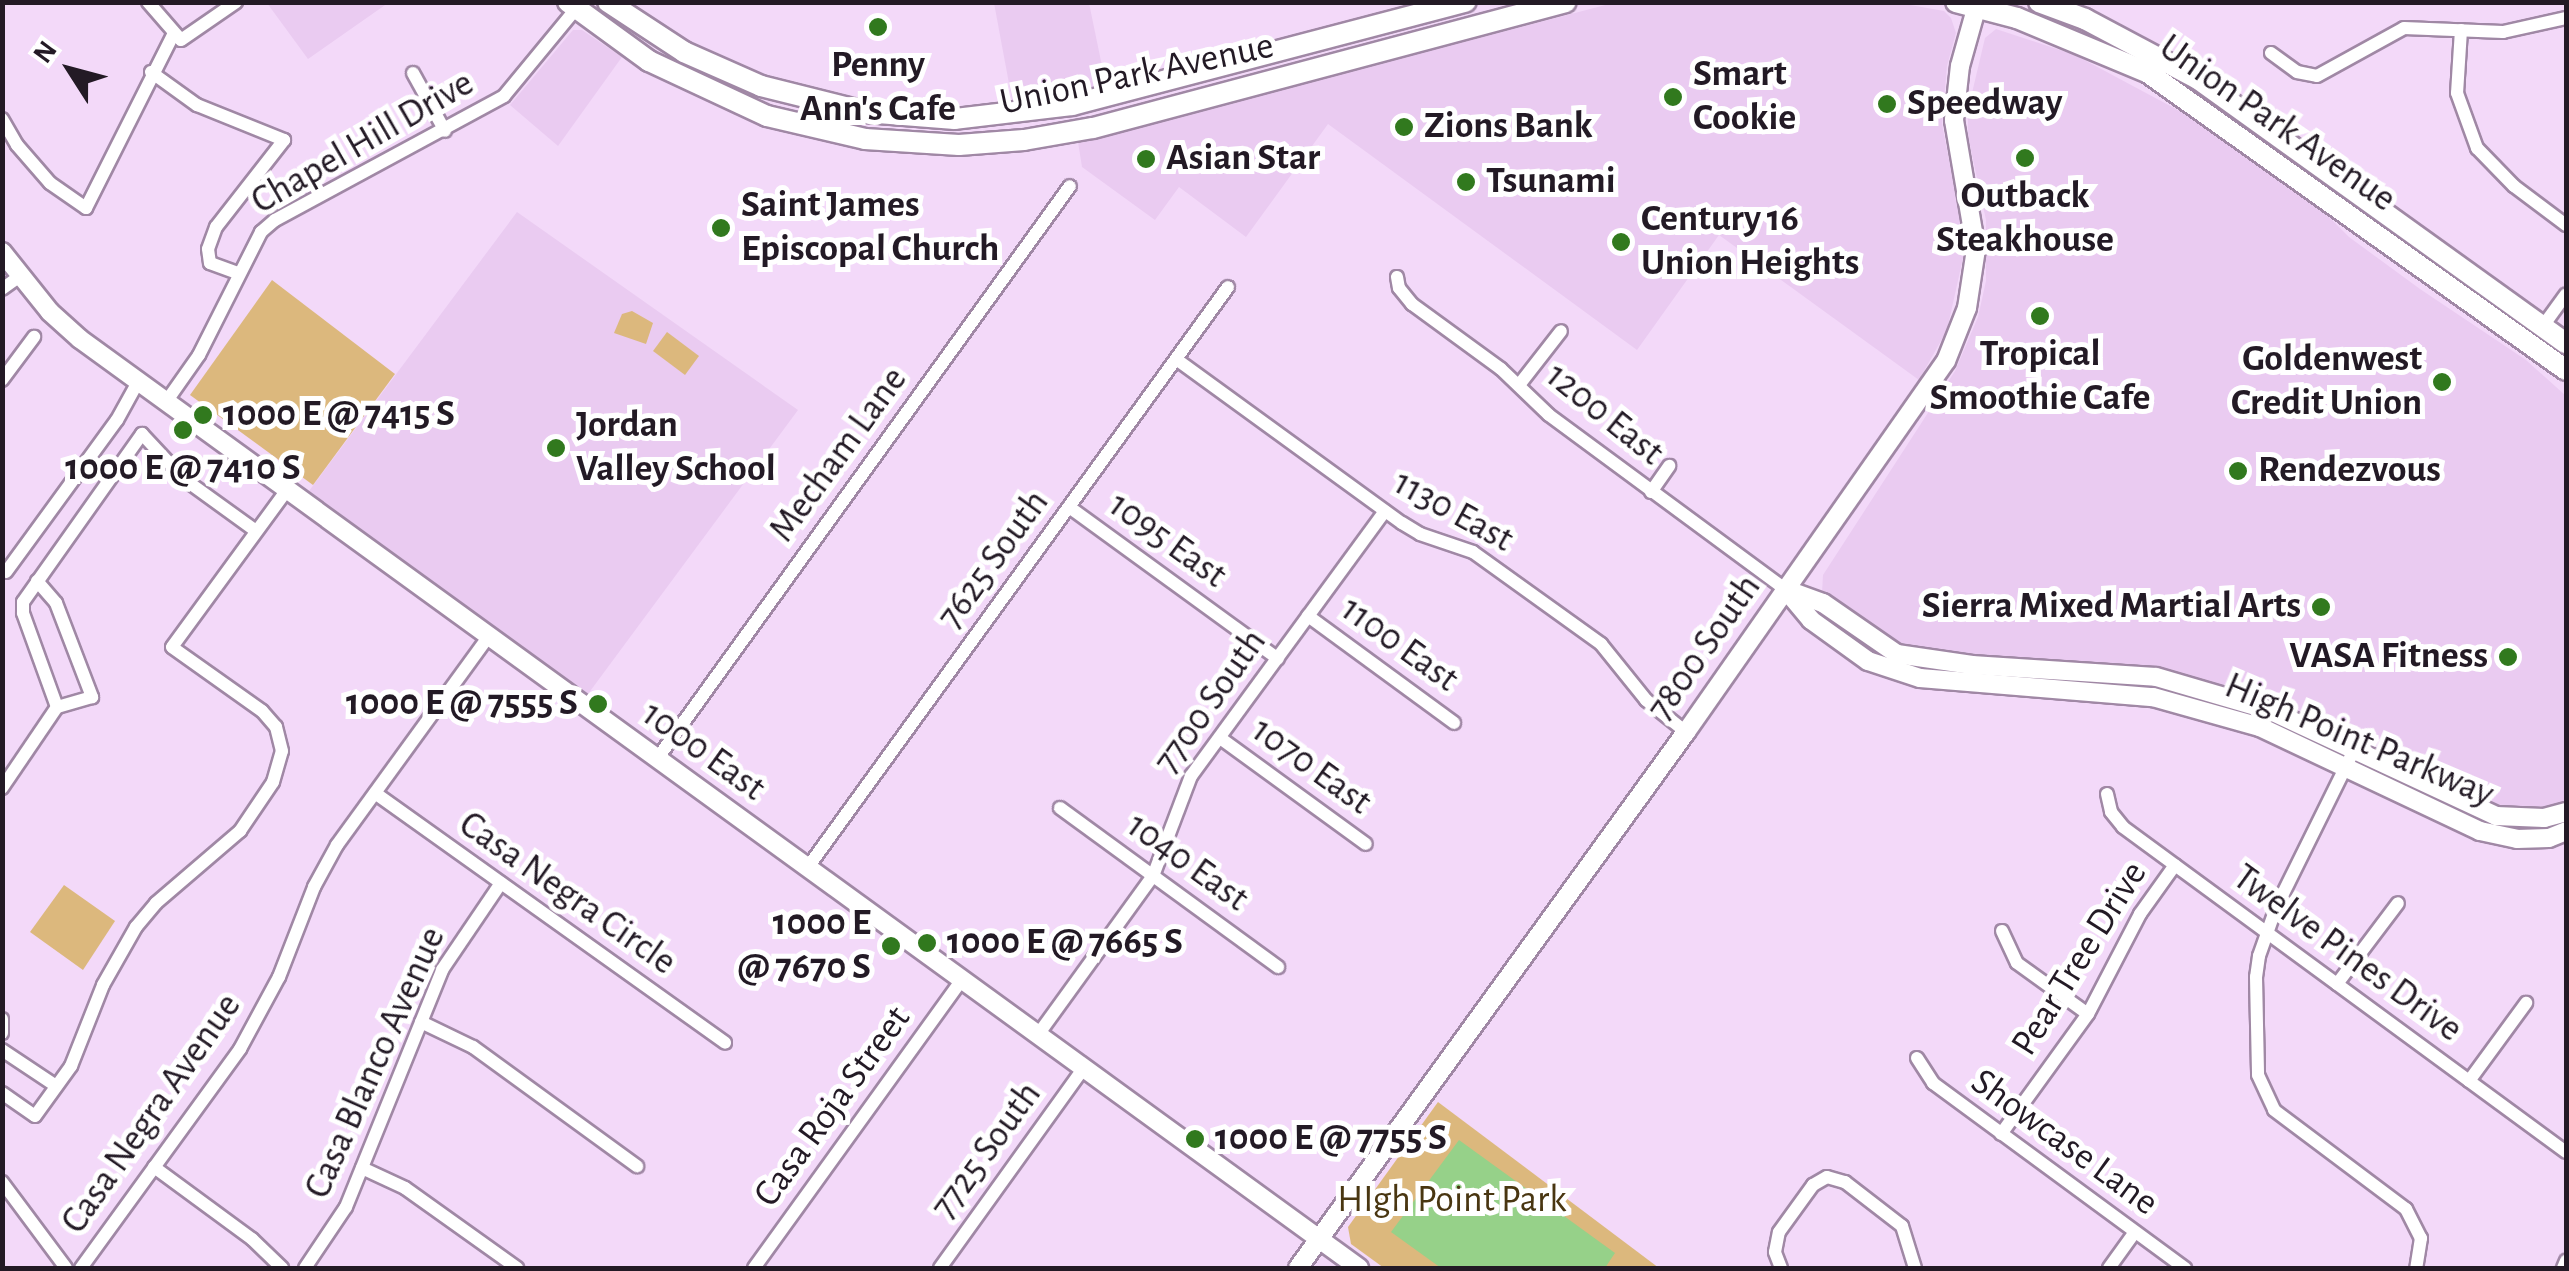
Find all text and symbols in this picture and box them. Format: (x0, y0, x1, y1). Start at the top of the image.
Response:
marker: Penny Ann's Cafe (867, 16, 889, 38)
north arrow (20, 20, 120, 120)
street label: Union Park Avenue (996, 24, 1278, 126)
street label: Union Park Avenue (2150, 25, 2404, 223)
text: N (29, 36, 63, 68)
place label: Penny Ann's Cafe (800, 43, 956, 132)
place label: Smart Cookie (1693, 52, 1796, 142)
street label: Chapel Hill Drive (244, 61, 482, 225)
place label: Speedway (1907, 81, 2062, 127)
marker: Smart Cookie (1662, 86, 1684, 108)
marker: Speedway (1876, 93, 1898, 115)
place label: Zions Bank (1424, 104, 1593, 150)
marker: Zions Bank (1393, 116, 1415, 138)
place label: Asian Star (1166, 136, 1320, 182)
marker: Outback Steakhouse (2014, 147, 2036, 169)
marker: Asian Star (1135, 148, 1157, 170)
place label: Tsunami (1486, 159, 1616, 205)
marker: Tsunami (1455, 171, 1477, 193)
place label: Outback Steakhouse (1936, 174, 2114, 264)
place label: Saint James Episcopal Church (741, 183, 999, 272)
place label: Century 16 Union Heights (1641, 197, 1859, 286)
marker: Saint James Episcopal Church (710, 217, 732, 239)
marker: Century 16 Union Heights (1610, 231, 1632, 253)
marker: Tropical Smoothie Cafe (2029, 305, 2051, 327)
place label: Tropical Smoothie Cafe (1929, 332, 2151, 422)
place label: Goldenwest Credit Union (2231, 337, 2422, 426)
street label: 1200 East (1536, 354, 1672, 476)
street label: Mecham Lane (760, 359, 918, 551)
marker: Goldenwest Credit Union (2431, 371, 2453, 393)
place label: 1000 E @ 7415 S (223, 392, 455, 438)
place label: Jordan Valley School (576, 403, 776, 492)
marker: 1000 E @ 7415 S (192, 404, 214, 426)
marker: 1000 E @ 7410 S (172, 419, 194, 441)
marker: Jordan Valley School (545, 437, 567, 459)
place label: 1000 E @ 7410 S (65, 446, 301, 492)
place label: Rendezvous (2258, 448, 2441, 494)
marker: Rendezvous (2227, 460, 2249, 482)
street label: 1130 East (1385, 461, 1521, 563)
street label: 7625 South (928, 482, 1060, 638)
street label: 1095 East (1099, 483, 1235, 599)
street label: 7800 South (1638, 566, 1772, 730)
place label: Sierra Mixed Martial Arts (1922, 584, 2301, 630)
street label: 1100 East (1331, 587, 1467, 703)
marker: Sierra Mixed Martial Arts (2310, 596, 2332, 618)
street label: 7700 South (1145, 621, 1277, 783)
place label: VASA Fitness (2289, 634, 2488, 680)
marker: VASA Fitness (2497, 646, 2519, 668)
street label: High Point Parkway (2218, 664, 2500, 818)
place label: 1000 E @ 7555 S (346, 681, 578, 727)
street label: 1000 East (633, 692, 773, 812)
marker: 1000 E @ 7555 S (587, 693, 609, 715)
street label: 1070 East (1242, 708, 1380, 826)
street label: Casa Negra Circle (450, 802, 684, 986)
street label: 1040 East (1117, 804, 1257, 922)
street label: Pear Tree Drive (2002, 854, 2158, 1064)
street label: Twelve Pines Drive (2223, 855, 2471, 1053)
place label: 1000 E @ 7670 S (738, 901, 871, 991)
street label: Casa Blanco Avenue (296, 920, 456, 1206)
place label: 1000 E @ 7665 S (947, 920, 1183, 966)
marker: 1000 E @ 7665 S (916, 932, 938, 954)
marker: 1000 E @ 7670 S (880, 935, 902, 957)
street label: Casa Negra Avenue (52, 985, 252, 1243)
street label: Casa Roja Street (745, 998, 921, 1216)
street label: Showcase Lane (1961, 1060, 2167, 1226)
street label: 7725 South (922, 1074, 1052, 1228)
place label: 1000 E @ 7755 S (1215, 1116, 1447, 1162)
marker: 1000 E @ 7755 S (1184, 1128, 1206, 1150)
park label: HIgh Point Park (1337, 1178, 1567, 1224)

